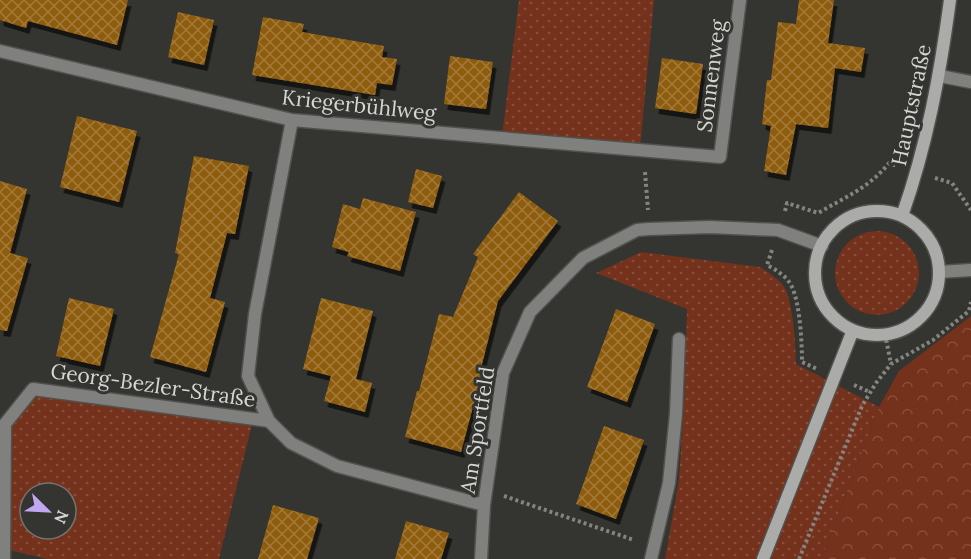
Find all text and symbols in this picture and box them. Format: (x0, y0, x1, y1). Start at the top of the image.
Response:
street label: Sonnenweg (691, 18, 731, 134)
street label: Hauptstraße (885, 42, 937, 168)
street label: Kriegerbühlweg (280, 83, 438, 127)
street label: Georg-Bezler-Straße (49, 357, 257, 413)
street label: Am Sportfeld (453, 365, 500, 496)
north arrow (18, 481, 78, 541)
text: N (50, 507, 73, 527)

